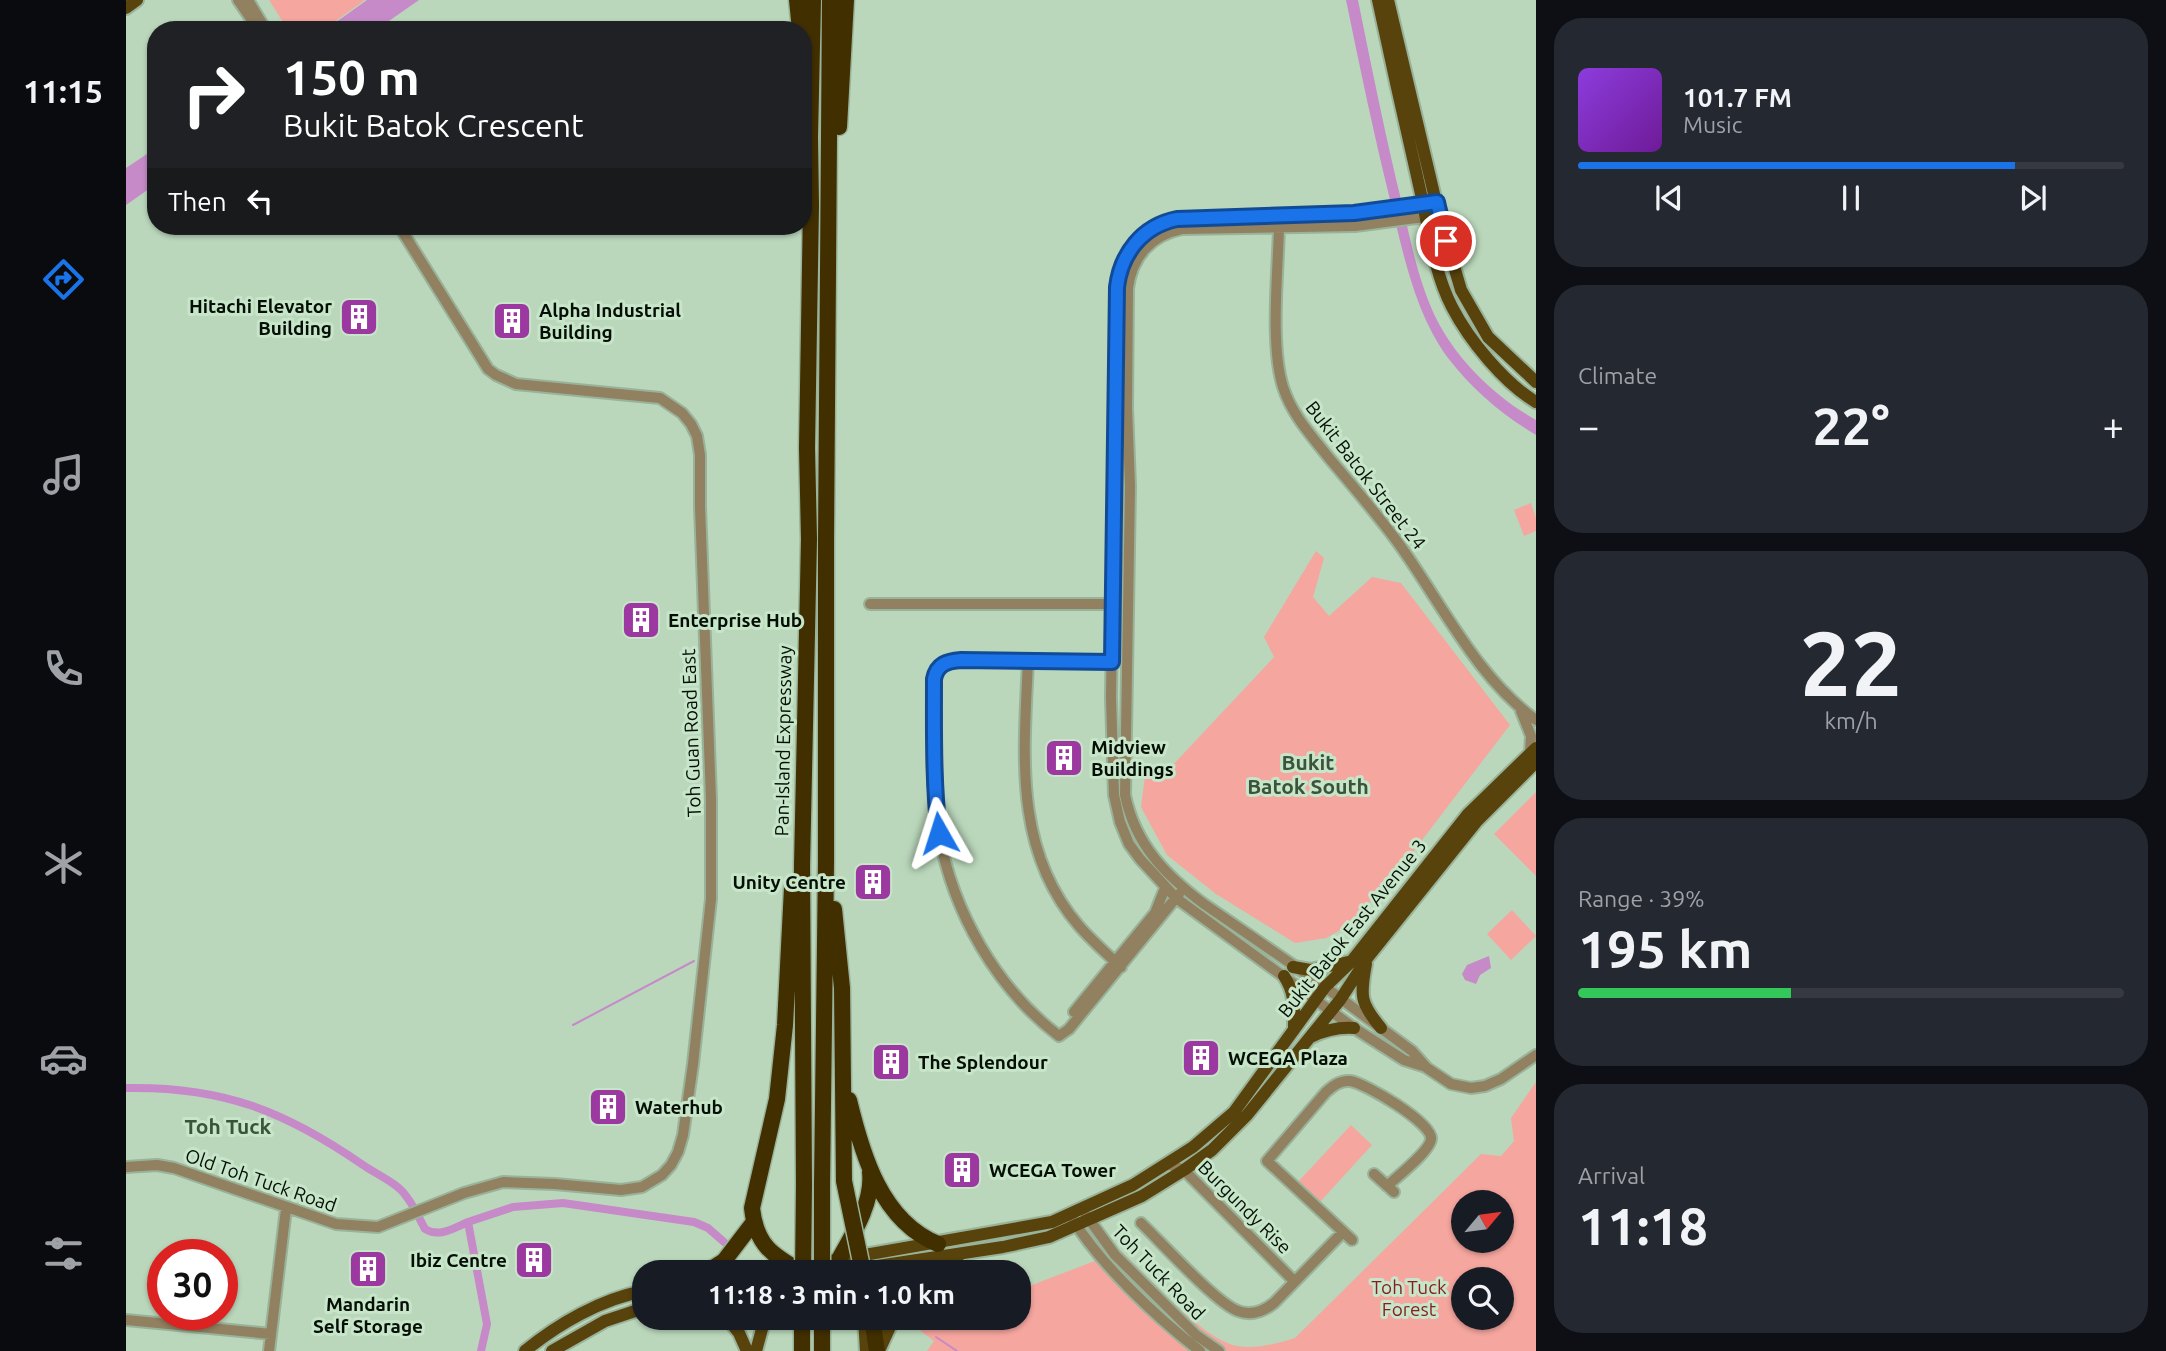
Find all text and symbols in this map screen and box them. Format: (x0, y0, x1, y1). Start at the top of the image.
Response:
icon: right (168, 49, 259, 140)
text: 150 m (283, 49, 420, 104)
text: 11:15 (23, 73, 103, 109)
text: 101.7 FM (1683, 83, 1792, 112)
text: Bukit Batok Crescent (283, 107, 583, 143)
text: Music (1683, 112, 1742, 137)
icon: previous (1650, 179, 1688, 217)
icon: pause (1832, 179, 1870, 217)
icon: next (2014, 179, 2052, 217)
icon: left (241, 182, 279, 220)
text: Then (168, 187, 227, 216)
pin (1416, 211, 1476, 271)
icon: arrive (1427, 222, 1465, 260)
icon: directions (39, 255, 88, 304)
place label: Hitachi Elevator Building (189, 295, 332, 339)
building icon: Hitachi Elevator Building (338, 296, 380, 338)
place label: Alpha Industrial Building (539, 299, 681, 343)
building icon: Alpha Industrial Building (491, 300, 533, 342)
text: Climate (1578, 363, 1657, 388)
street label: Bukit Batok Street 24 (1301, 396, 1431, 554)
text: 22° (1812, 397, 1890, 455)
text: − (1578, 405, 1599, 447)
text: + (2103, 405, 2124, 447)
icon: music (39, 450, 88, 499)
building icon: Enterprise Hub (620, 599, 662, 641)
place label: Enterprise Hub (668, 609, 802, 631)
text: 22 (1800, 611, 1902, 713)
icon: phone (39, 644, 88, 693)
street label: Pan-Island Expressway (770, 645, 796, 837)
street label: Toh Guan Road East (677, 648, 705, 818)
text: km/h (1824, 708, 1878, 733)
place label: Midview Buildings (1091, 736, 1174, 780)
building icon: Midview Buildings (1043, 737, 1085, 779)
district label: Bukit Batok South (1247, 750, 1369, 798)
position arrow (902, 796, 976, 870)
street label: Bukit Batok East Avenue 3 (1273, 834, 1431, 1022)
icon: climate (39, 839, 88, 888)
building icon: Unity Centre (852, 861, 894, 903)
place label: Unity Centre (733, 871, 846, 893)
text: Range · 39% (1578, 886, 1705, 911)
text: 195 km (1578, 920, 1752, 978)
icon: car (39, 1034, 88, 1083)
building icon: WCEGA Plaza (1180, 1037, 1222, 1079)
building icon: The Splendour (870, 1041, 912, 1083)
place label: WCEGA Plaza (1228, 1047, 1348, 1069)
place label: The Splendour (918, 1051, 1048, 1073)
building icon: Waterhub (587, 1086, 629, 1128)
place label: Waterhub (635, 1096, 723, 1118)
district label: Toh Tuck (185, 1114, 272, 1138)
street label: Old Toh Tuck Road (182, 1144, 340, 1216)
building icon: WCEGA Tower (941, 1149, 983, 1191)
street label: Burgundy Rise (1194, 1156, 1296, 1258)
place label: WCEGA Tower (989, 1159, 1116, 1181)
text: Arrival (1578, 1163, 1645, 1188)
north arrow (1451, 1190, 1514, 1253)
map controls (1451, 1190, 1514, 1330)
text: 11:18 (1578, 1197, 1708, 1255)
street label: Toh Tuck Road (1108, 1220, 1210, 1324)
icon: filters (39, 1229, 88, 1278)
speed limit sign: 30 (147, 1239, 238, 1330)
building icon: Ibiz Centre (513, 1239, 555, 1281)
building icon: Mandarin Self Storage (347, 1248, 389, 1290)
place label: Ibiz Centre (410, 1249, 507, 1271)
button: search (1451, 1267, 1514, 1330)
park label: Toh Tuck Forest (1371, 1276, 1447, 1320)
text: 11:18 · 3 min · 1.0 km (708, 1280, 955, 1309)
place label: Mandarin Self Storage (313, 1293, 423, 1337)

